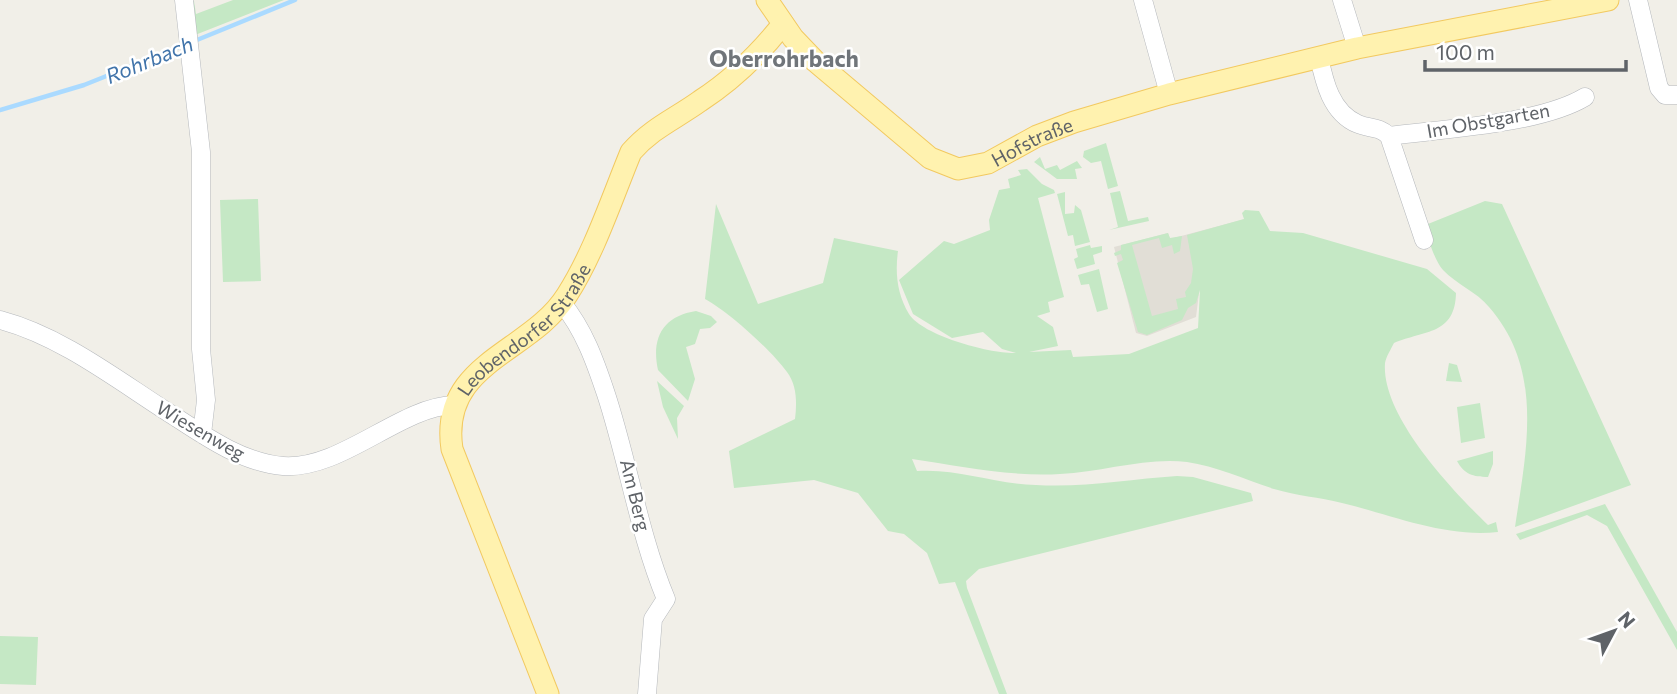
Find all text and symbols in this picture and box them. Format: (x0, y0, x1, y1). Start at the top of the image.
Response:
scale bar (1425, 28, 1626, 72)
water label: Rohrbach (102, 30, 196, 88)
text: 100 m (1436, 39, 1495, 64)
district label: Oberrohrbach (709, 44, 859, 72)
street label: Im Obstgarten (1425, 98, 1551, 142)
street label: Hofstraße (987, 112, 1076, 171)
street label: Leobendorfer Straße (452, 259, 594, 400)
street label: Wiesenweg (152, 395, 250, 465)
street label: Am Berg (616, 457, 656, 533)
north arrow (1579, 596, 1649, 666)
text: N (1614, 607, 1641, 632)

